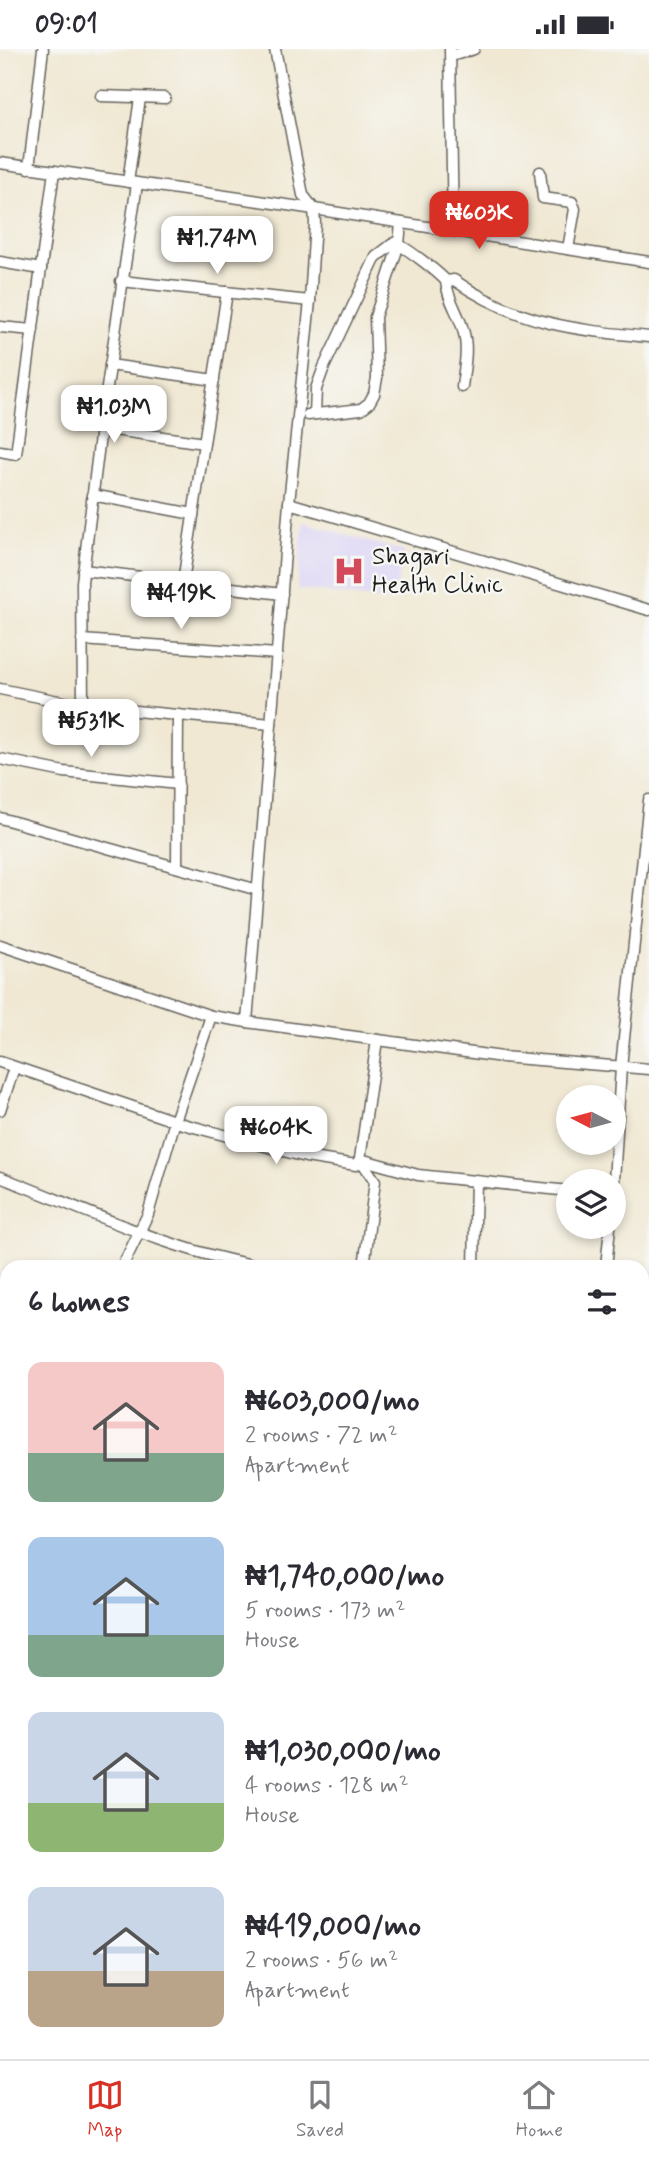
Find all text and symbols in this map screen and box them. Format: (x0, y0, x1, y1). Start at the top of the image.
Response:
text: 09:01 (35, 8, 98, 42)
pin: ₦603K (430, 191, 528, 251)
text: ₦603K (445, 199, 513, 229)
pin: ₦1.74M (160, 217, 274, 276)
text: ₦1.74M (177, 224, 257, 254)
pin: ₦1.03M (57, 385, 171, 445)
text: ₦1.03M (77, 393, 151, 423)
place label: Shagari Health Clinic (372, 542, 503, 601)
hospital icon: Shagari Health Clinic (332, 554, 366, 588)
pin: ₦419K (132, 571, 230, 631)
text: ₦419K (147, 579, 215, 609)
pin: ₦531K (42, 699, 140, 759)
text: ₦531K (58, 707, 124, 737)
north arrow (556, 1085, 626, 1155)
map controls (556, 1085, 626, 1239)
pin: ₦604K (227, 1107, 325, 1166)
text: ₦604K (240, 1114, 312, 1144)
button: layers (556, 1169, 626, 1239)
text: 6 homes (28, 1283, 130, 1322)
icon: filters (583, 1283, 621, 1321)
text: ₦603,000/mo (245, 1382, 420, 1421)
icon: home (84, 1390, 168, 1474)
text: 2 rooms · 72 m² (245, 1421, 398, 1451)
text: Apartment (245, 1451, 350, 1481)
text: ₦1,740,000/mo (245, 1557, 444, 1596)
icon: home (84, 1565, 168, 1649)
text: 5 rooms · 173 m² (245, 1596, 405, 1626)
text: House (245, 1626, 299, 1656)
text: ₦1,030,000/mo (245, 1732, 441, 1771)
icon: home (84, 1740, 168, 1824)
text: 4 rooms · 128 m² (245, 1771, 409, 1801)
text: House (245, 1801, 299, 1831)
text: ₦419,000/mo (245, 1907, 421, 1946)
icon: home (84, 1915, 168, 1999)
text: 2 rooms · 56 m² (245, 1946, 398, 1976)
text: Apartment (245, 1976, 350, 2006)
tab: Map (86, 2076, 124, 2143)
tab: Saved (296, 2076, 344, 2143)
tab: Home (516, 2076, 563, 2143)

